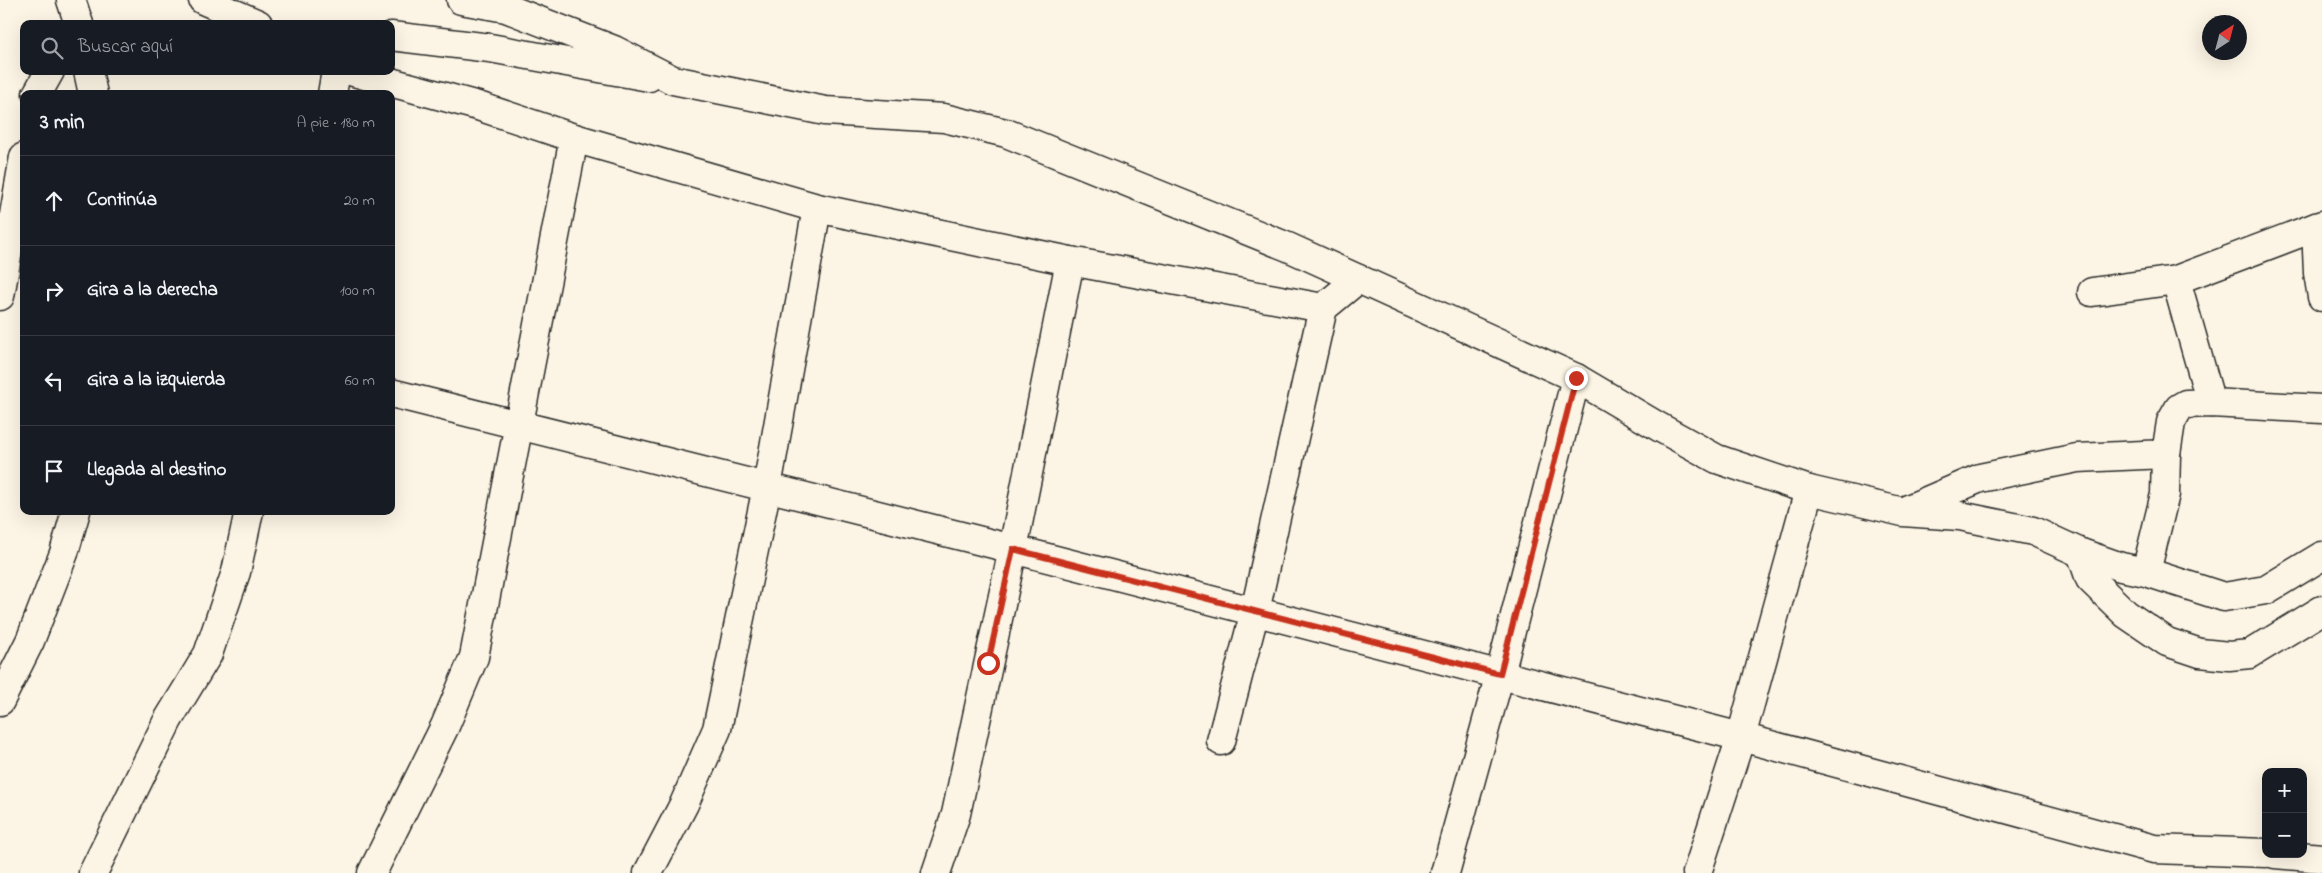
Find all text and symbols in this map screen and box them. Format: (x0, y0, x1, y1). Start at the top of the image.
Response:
north arrow (2202, 15, 2247, 60)
search box (20, 20, 395, 75)
icon: search (38, 34, 66, 62)
text: Buscar aquí (78, 34, 173, 61)
text: 3 min (40, 108, 84, 138)
text: A pie · 180 m (297, 111, 375, 135)
icon: ahead (40, 187, 68, 215)
text: Continúa (87, 187, 157, 214)
text: 20 m (344, 189, 375, 213)
icon: right (40, 277, 68, 305)
text: Gira a la derecha (87, 277, 218, 304)
text: 100 m (340, 279, 375, 303)
icon: left (40, 367, 68, 395)
text: Gira a la izquierda (87, 367, 225, 394)
route end (1565, 367, 1588, 390)
text: 60 m (345, 369, 375, 393)
icon: arrive (40, 457, 68, 485)
text: Llegada al destino (87, 457, 226, 484)
route start (977, 652, 1000, 675)
map controls (2262, 768, 2307, 858)
button: + (2262, 768, 2307, 813)
button: − (2262, 813, 2307, 858)

